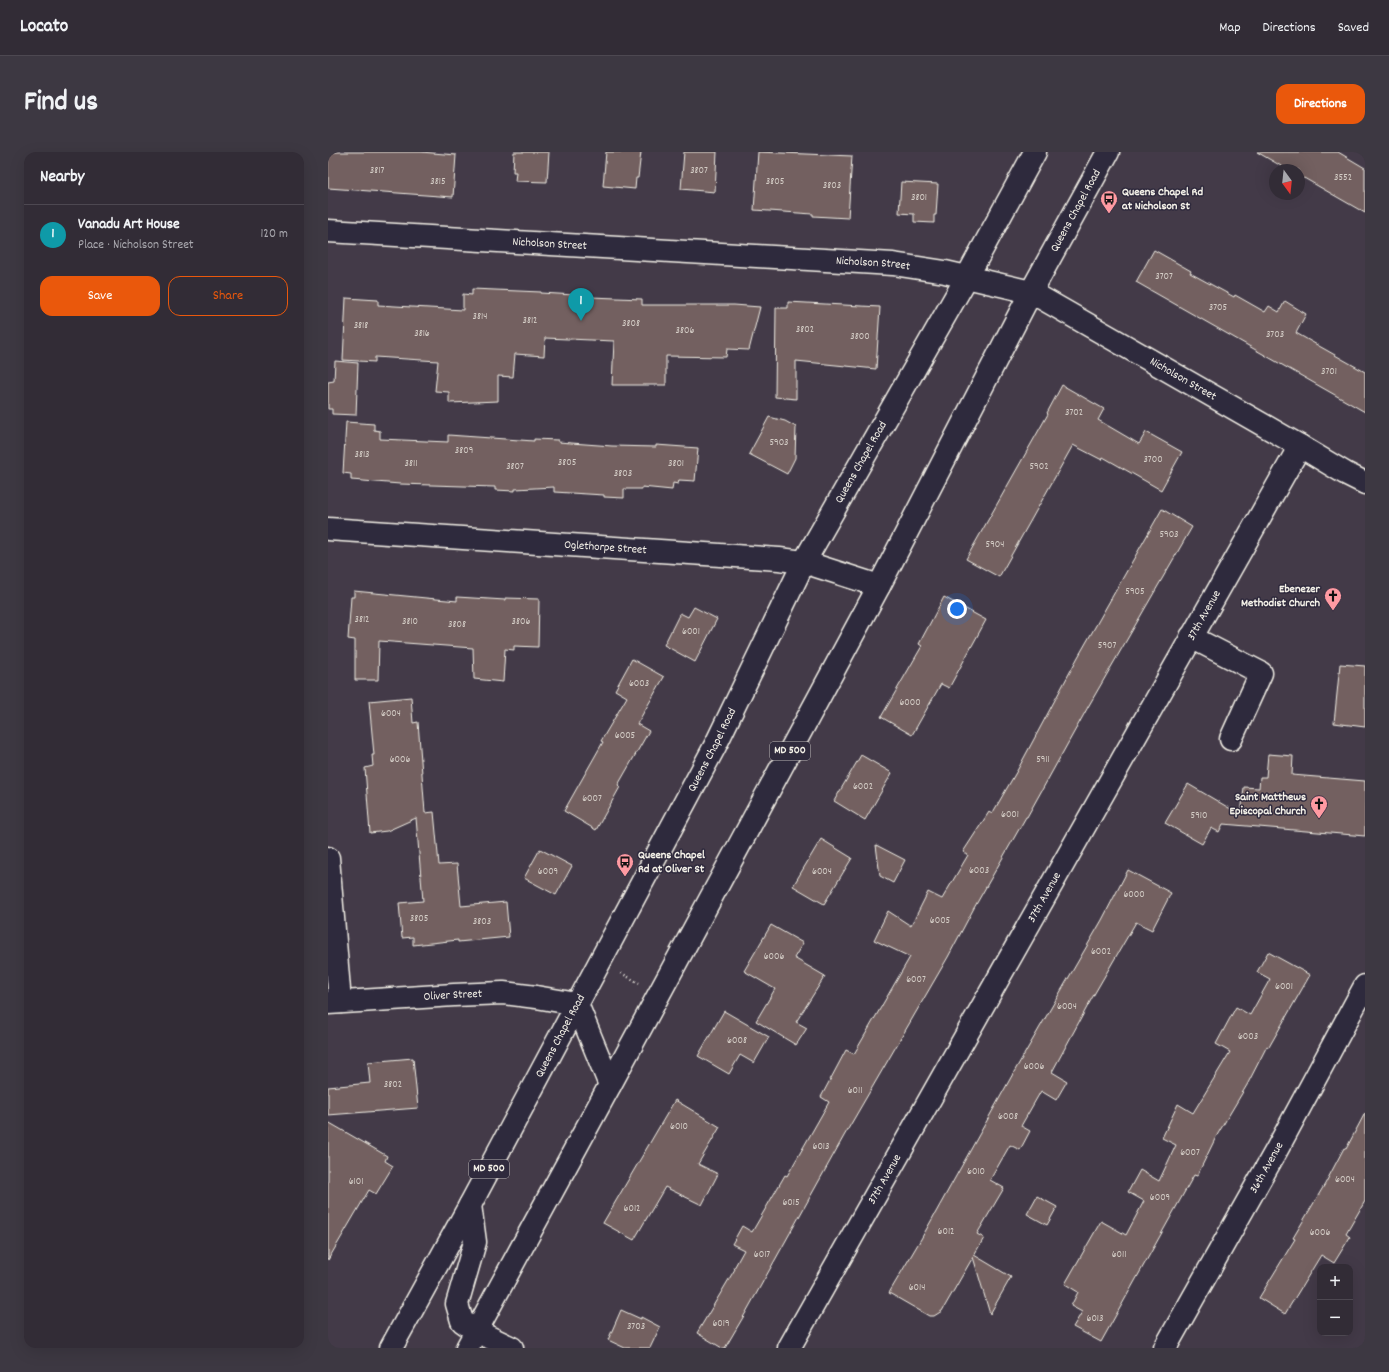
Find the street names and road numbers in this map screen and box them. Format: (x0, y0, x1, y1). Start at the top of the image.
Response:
street label: Queens Chapel Road (1046, 166, 1105, 255)
street label: Nicholson Street (512, 233, 588, 255)
street label: Nicholson Street (835, 252, 912, 275)
street label: Nicholson Street (1146, 353, 1220, 405)
street label: Queens Chapel Road (831, 418, 891, 506)
street label: Oglethorpe Street (564, 536, 648, 559)
street label: 37th Avenue (1183, 587, 1225, 644)
street label: Queens Chapel Road (684, 705, 741, 795)
road number: MD 500 (770, 742, 810, 760)
street label: 37th Avenue (1023, 869, 1065, 926)
street label: Oliver Street (423, 985, 483, 1005)
street label: Queens Chapel Road (531, 991, 589, 1081)
street label: 36th Avenue (1245, 1139, 1288, 1197)
street label: 37th Avenue (864, 1151, 906, 1208)
road number: MD 500 (469, 1160, 509, 1178)

